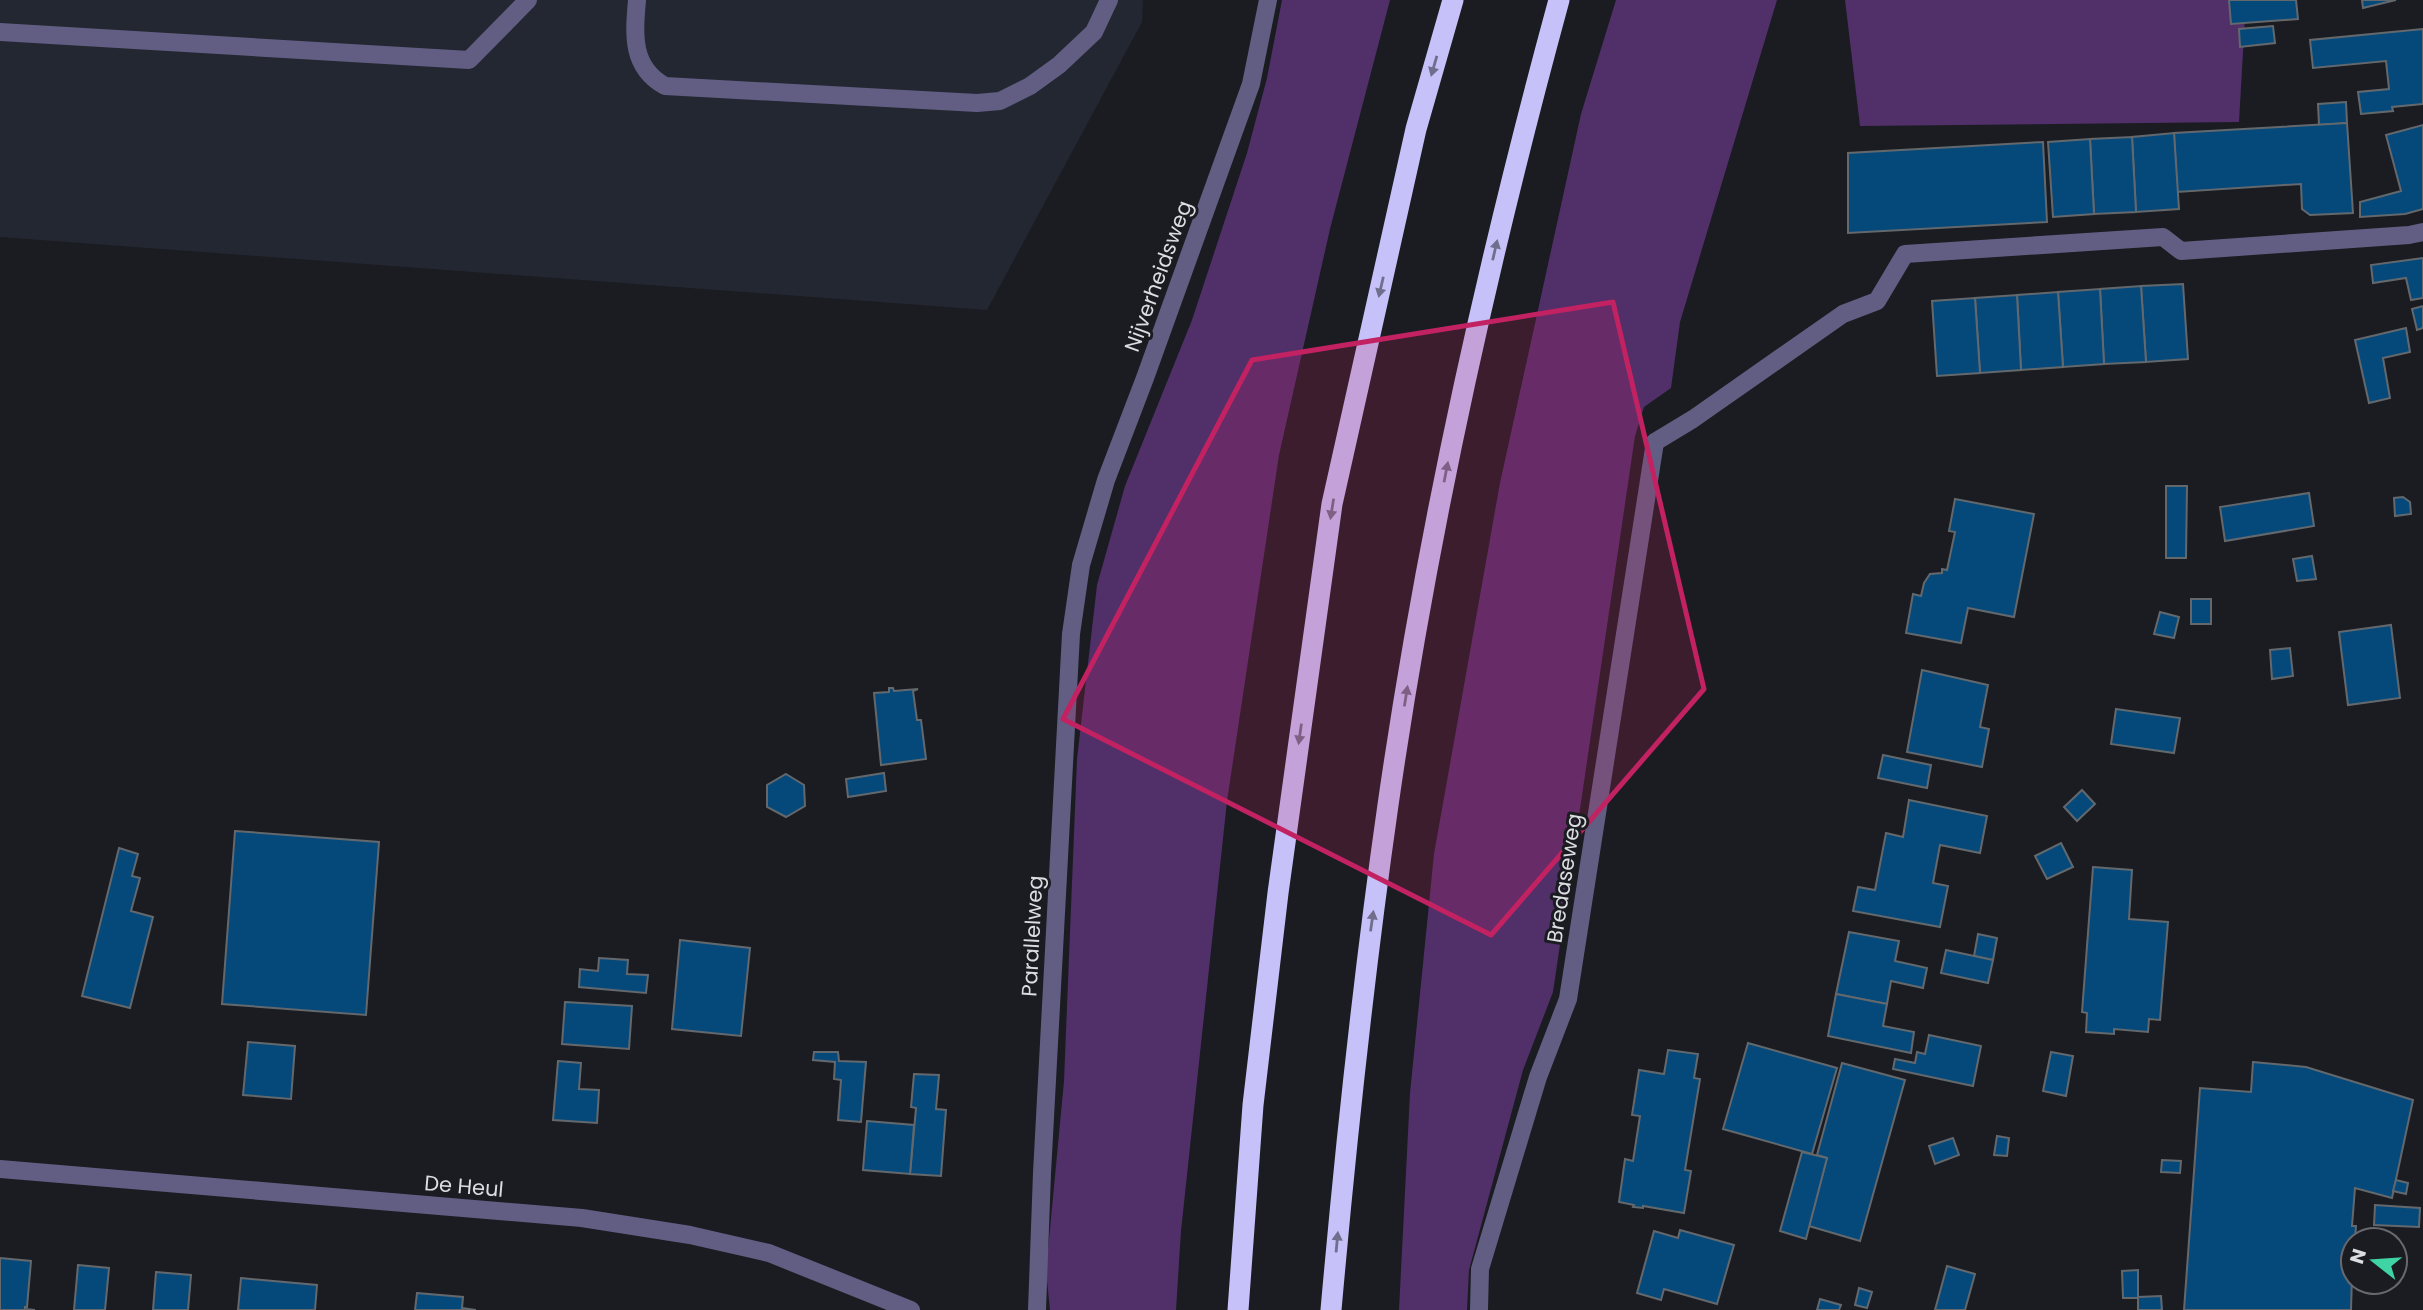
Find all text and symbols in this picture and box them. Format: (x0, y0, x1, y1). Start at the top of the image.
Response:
one-way arrow (1429, 55, 1439, 76)
street label: Nijverheidsweg (1117, 196, 1199, 356)
one-way arrow (1490, 239, 1501, 261)
one-way arrow (1375, 276, 1386, 298)
one-way arrow (1441, 461, 1452, 483)
one-way arrow (1326, 498, 1337, 520)
one-way arrow (1401, 685, 1412, 707)
one-way arrow (1294, 723, 1305, 745)
street label: Bredaseweg (1539, 811, 1589, 945)
street label: Parallelweg (1014, 875, 1050, 997)
one-way arrow (1367, 910, 1378, 932)
street label: De Heul (423, 1168, 505, 1204)
north arrow (2339, 1226, 2409, 1296)
one-way arrow (1332, 1231, 1343, 1253)
text: N (2343, 1245, 2373, 1267)

